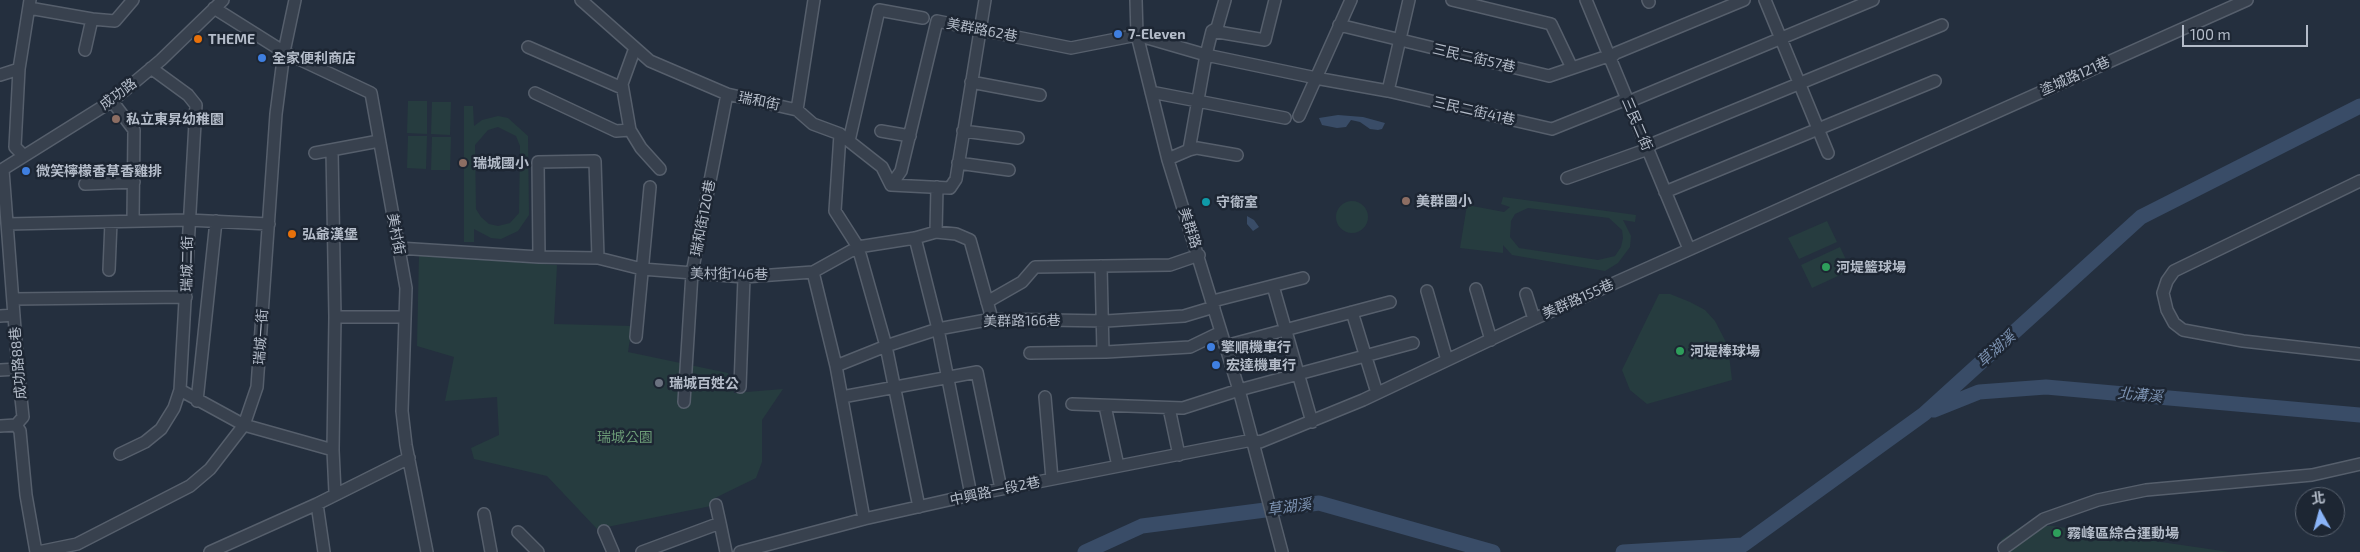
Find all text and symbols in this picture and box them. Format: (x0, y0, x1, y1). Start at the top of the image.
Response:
street label: 美群路62巷 (945, 15, 1019, 45)
scale bar (2185, 15, 2311, 47)
text: 100 m (2190, 25, 2231, 43)
place label: 7-Eleven (1128, 26, 1186, 42)
marker: 7-Eleven (1112, 28, 1124, 40)
place label: THEME (208, 31, 255, 47)
marker: THEME (192, 33, 204, 45)
street label: 三民二街57巷 (1431, 40, 1517, 76)
place label: 全家便利商店 (272, 50, 356, 66)
marker: 全家便利商店 (256, 52, 268, 64)
street label: 塗城路121巷 (2037, 53, 2113, 99)
street label: 成功路 (96, 75, 140, 113)
street label: 瑞和街 (737, 88, 781, 114)
street label: 三民二街41巷 (1431, 93, 1517, 129)
street label: 三民二街 (1618, 95, 1656, 153)
place label: 私立東昇幼稚園 (126, 111, 224, 127)
marker: 私立東昇幼稚園 (110, 113, 122, 125)
place label: 瑞城國小 (473, 155, 529, 171)
marker: 瑞城國小 (457, 157, 469, 169)
place label: 微笑檸檬香草香雞排 (36, 163, 162, 179)
marker: 微笑檸檬香草香雞排 (20, 165, 32, 177)
street label: 瑞和街120巷 (687, 178, 719, 258)
place label: 美群國小 (1416, 193, 1472, 209)
place label: 守衛室 (1216, 194, 1258, 210)
marker: 美群國小 (1400, 195, 1412, 207)
marker: 守衛室 (1200, 196, 1212, 208)
street label: 美群路 (1176, 205, 1204, 251)
street label: 美村街 (384, 212, 408, 256)
place label: 弘爺漢堡 (302, 226, 358, 242)
marker: 弘爺漢堡 (286, 228, 298, 240)
street label: 瑞城二街 (178, 236, 196, 292)
place label: 河堤籃球場 (1836, 259, 1906, 275)
marker: 河堤籃球場 (1820, 261, 1832, 273)
street label: 美村街146巷 (690, 265, 768, 283)
street label: 美群路155巷 (1540, 276, 1616, 322)
street label: 瑞城一街 (251, 308, 271, 366)
street label: 美群路166巷 (983, 312, 1061, 330)
street label: 成功路88巷 (6, 326, 30, 400)
water label: 草湖溪 (1973, 327, 2019, 371)
place label: 擎順機車行 (1221, 339, 1291, 355)
marker: 擎順機車行 (1205, 341, 1217, 353)
place label: 河堤棒球場 (1690, 343, 1760, 359)
marker: 河堤棒球場 (1674, 345, 1686, 357)
place label: 宏達機車行 (1226, 357, 1296, 373)
marker: 宏達機車行 (1210, 359, 1222, 371)
place label: 瑞城百姓公 (669, 375, 739, 391)
marker: 瑞城百姓公 (653, 377, 665, 389)
water label: 北溝溪 (2117, 384, 2163, 406)
park label: 瑞城公園 (597, 429, 653, 445)
street label: 中興路一段2巷 (948, 473, 1042, 509)
north arrow (2295, 487, 2345, 537)
text: 北 (2310, 488, 2326, 507)
water label: 草湖溪 (1265, 495, 1313, 519)
place label: 霧峰區綜合運動場 (2067, 525, 2179, 541)
marker: 霧峰區綜合運動場 (2051, 527, 2063, 539)

